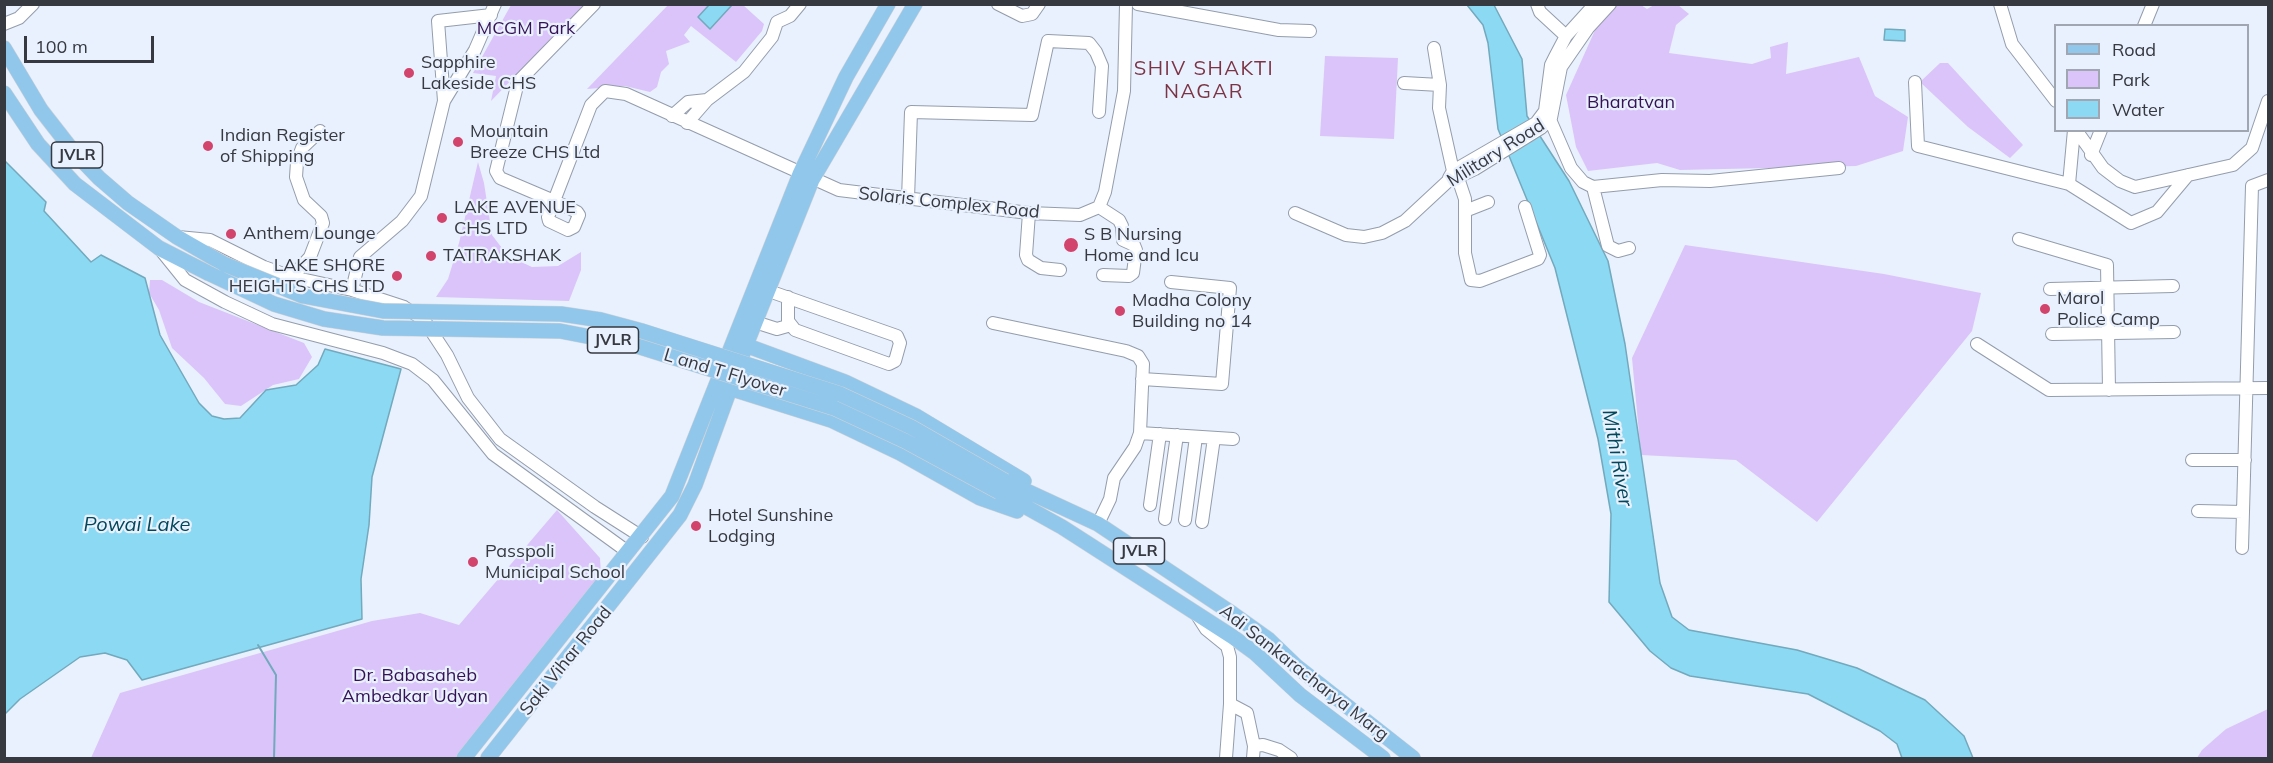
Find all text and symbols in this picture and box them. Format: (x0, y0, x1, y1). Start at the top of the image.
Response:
park label: MCGM Park (477, 18, 575, 40)
scale bar (27, 24, 158, 62)
legend (2054, 24, 2249, 132)
text: 100 m (35, 35, 88, 58)
text: Road (2112, 38, 2156, 61)
place label: Sapphire Lakeside CHS (421, 52, 536, 94)
district label: SHIV SHAKTI NAGAR (1134, 57, 1274, 104)
marker: Sapphire Lakeside CHS (402, 66, 416, 80)
text: Park (2112, 68, 2150, 91)
park label: Bharatvan (1587, 92, 1675, 114)
text: Water (2112, 98, 2164, 121)
street label: Military Road (1443, 114, 1549, 192)
place label: Mountain Breeze CHS Ltd (470, 121, 600, 164)
place label: Indian Register of Shipping (220, 125, 345, 168)
marker: Mountain Breeze CHS Ltd (451, 135, 465, 149)
marker: Indian Register of Shipping (201, 139, 215, 153)
road number: JVLR (52, 142, 103, 168)
street label: Solaris Complex Road (857, 183, 1041, 223)
place label: LAKE AVENUE CHS LTD (454, 197, 576, 240)
marker: LAKE AVENUE CHS LTD (435, 211, 449, 225)
place label: Anthem Lounge (243, 223, 375, 245)
place label: S B Nursing Home and Icu (1084, 224, 1199, 266)
marker: Anthem Lounge (224, 227, 238, 241)
marker: S B Nursing Home and Icu (1062, 236, 1080, 254)
place label: TATRAKSHAK (443, 245, 561, 267)
marker: TATRAKSHAK (424, 249, 438, 263)
place label: LAKE SHORE HEIGHTS CHS LTD (229, 255, 385, 298)
marker: LAKE SHORE HEIGHTS CHS LTD (390, 269, 404, 283)
place label: Marol Police Camp (2057, 288, 2160, 330)
place label: Madha Colony Building no 14 (1132, 290, 1252, 332)
marker: Marol Police Camp (2038, 302, 2052, 316)
marker: Madha Colony Building no 14 (1113, 304, 1127, 318)
road number: JVLR (588, 327, 638, 353)
street label: L and T Flyover (661, 344, 789, 402)
water label: Mithi River (1597, 408, 1637, 508)
place label: Hotel Sunshine Lodging (708, 505, 833, 548)
water label: Powai Lake (84, 513, 190, 537)
marker: Hotel Sunshine Lodging (689, 519, 703, 533)
road number: JVLR (1114, 538, 1164, 564)
place label: Passpoli Municipal School (485, 541, 625, 584)
marker: Passpoli Municipal School (466, 555, 480, 569)
street label: Adi Sankaracharya Marg (1215, 600, 1393, 746)
street label: Saki Vihar Road (515, 602, 617, 720)
park label: Dr. Babasaheb Ambedkar Udyan (342, 665, 488, 708)

